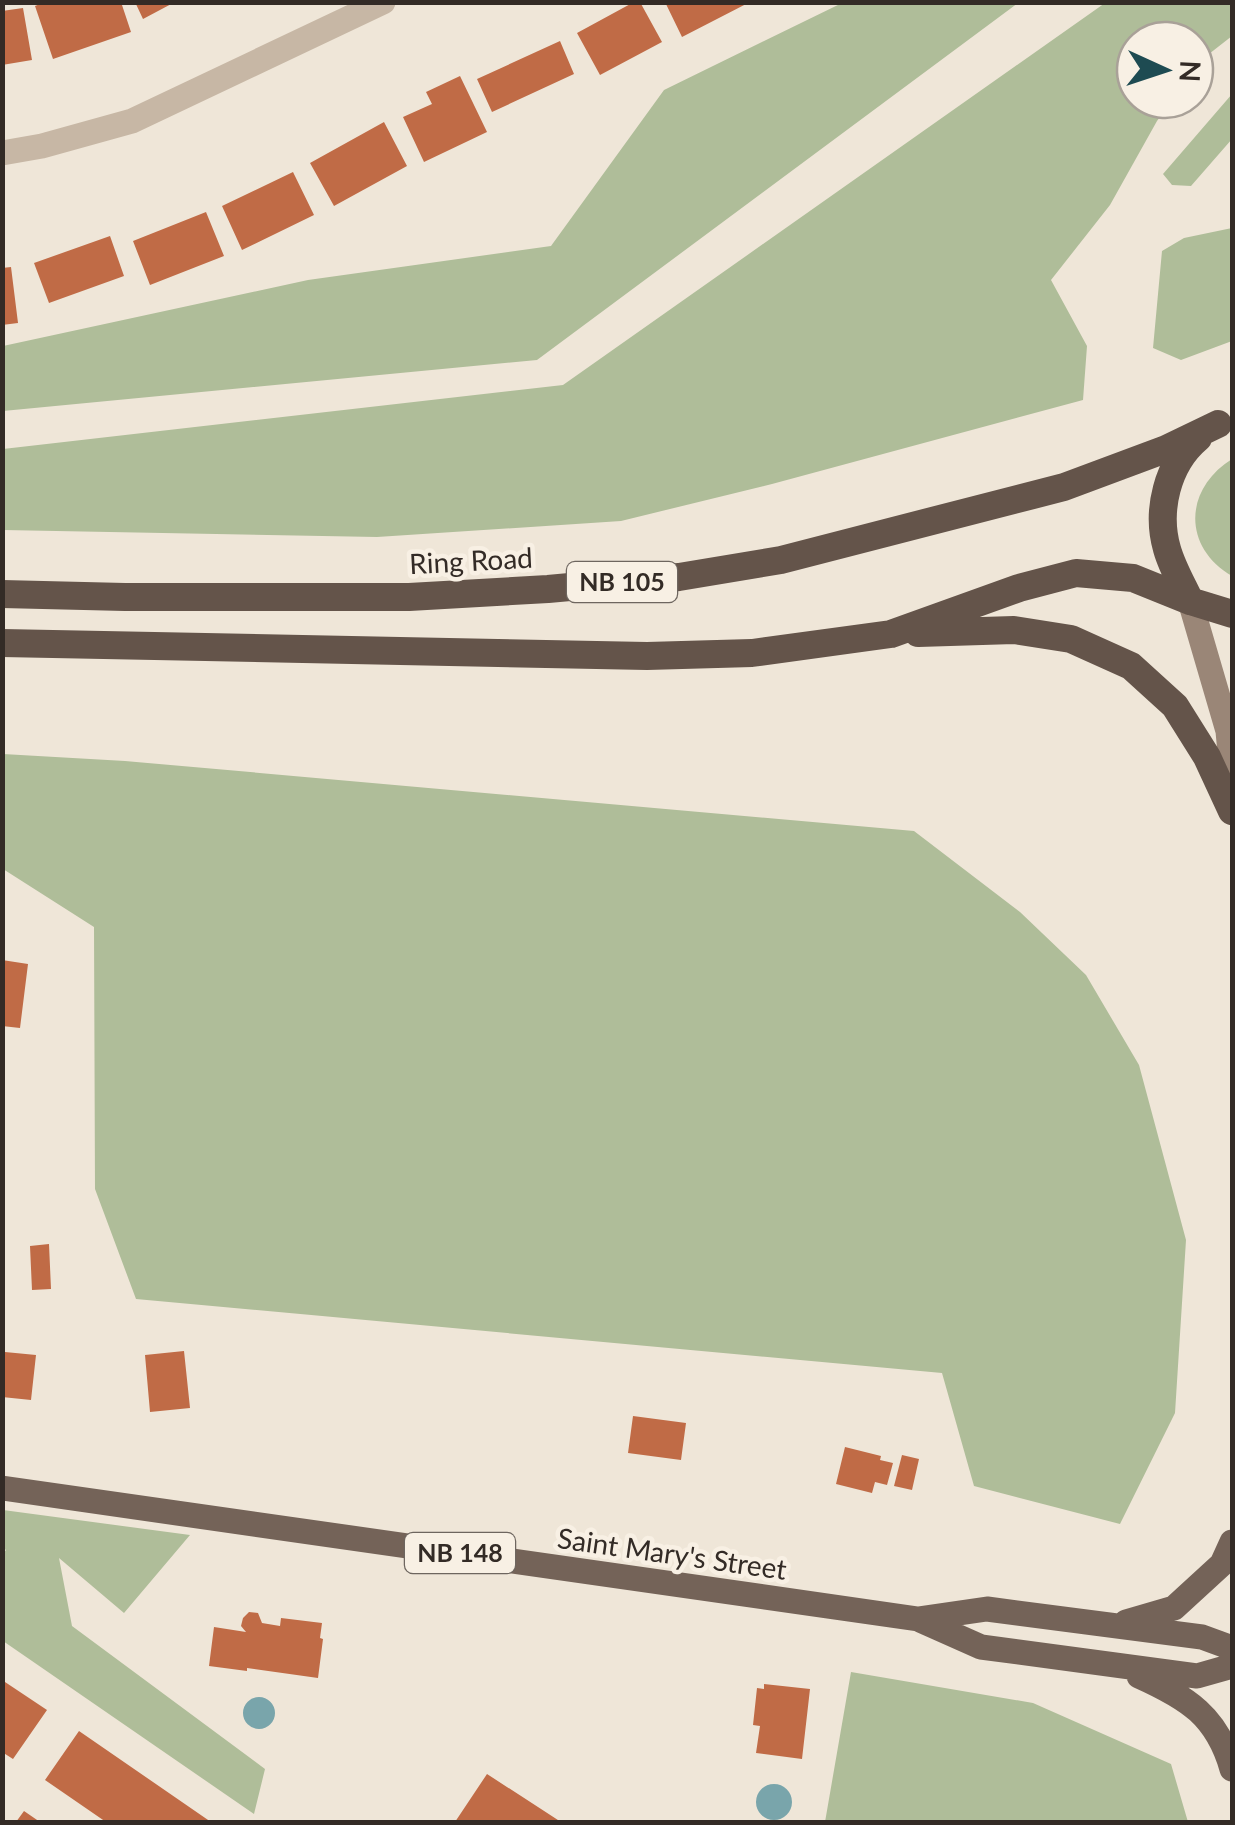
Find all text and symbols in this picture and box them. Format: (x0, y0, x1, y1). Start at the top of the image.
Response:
north arrow (1115, 20, 1215, 120)
text: N (1173, 60, 1209, 83)
street label: Ring Road (408, 540, 534, 580)
road number: NB 105 (567, 562, 677, 602)
street label: Saint Mary's Street (555, 1520, 789, 1586)
road number: NB 148 (405, 1533, 515, 1573)

